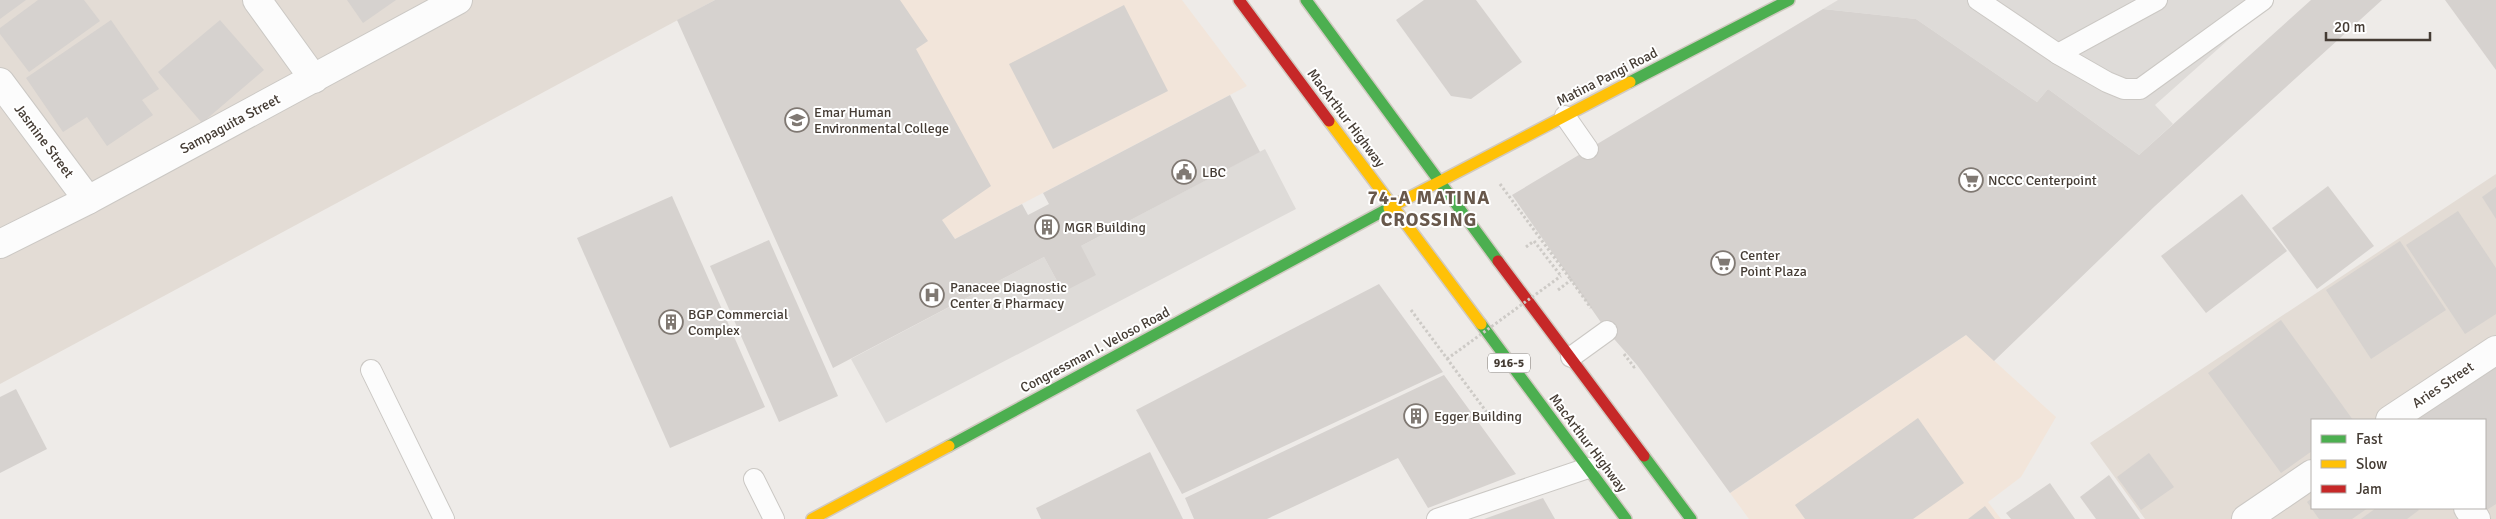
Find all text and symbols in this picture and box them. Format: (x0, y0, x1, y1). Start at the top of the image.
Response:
scale bar (2326, 10, 2430, 42)
text: 20 m (2334, 18, 2365, 36)
street label: Matina Pangi Road (1553, 44, 1661, 110)
street label: MacArthur Highway (1303, 65, 1389, 171)
street label: Sampaguita Street (177, 90, 283, 158)
street label: Jasmine Street (11, 101, 77, 181)
place label: Emar Human Environmental College (814, 104, 949, 137)
school or university icon: Emar Human Environmental College (784, 107, 810, 133)
public building icon: LBC (1171, 159, 1197, 185)
place label: LBC (1202, 164, 1226, 181)
supermarket icon: NCCC Centerpoint (1958, 167, 1984, 193)
place label: NCCC Centerpoint (1988, 172, 2097, 189)
district label: 74-A MATINA CROSSING (1368, 186, 1490, 232)
building icon: MGR Building (1034, 214, 1060, 240)
place label: MGR Building (1064, 219, 1146, 236)
place label: Center Point Plaza (1740, 247, 1807, 280)
supermarket icon: Center Point Plaza (1710, 250, 1736, 276)
place label: Panacee Diagnostic Center & Pharmacy (950, 279, 1067, 312)
hospital icon: Panacee Diagnostic Center & Pharmacy (919, 282, 945, 308)
street label: Congressman I. Veloso Road (1017, 303, 1173, 397)
place label: BGP Commercial Complex (688, 306, 788, 339)
building icon: BGP Commercial Complex (658, 309, 684, 335)
road number: 916-5 (1488, 353, 1530, 372)
street label: Aries Street (2409, 358, 2477, 412)
street label: MacArthur Highway (1545, 390, 1631, 496)
building icon: Egger Building (1403, 403, 1429, 429)
place label: Egger Building (1434, 408, 1522, 425)
legend (2311, 419, 2486, 509)
text: Fast (2356, 430, 2383, 448)
text: Slow (2356, 455, 2387, 473)
text: Jam (2356, 480, 2382, 498)

